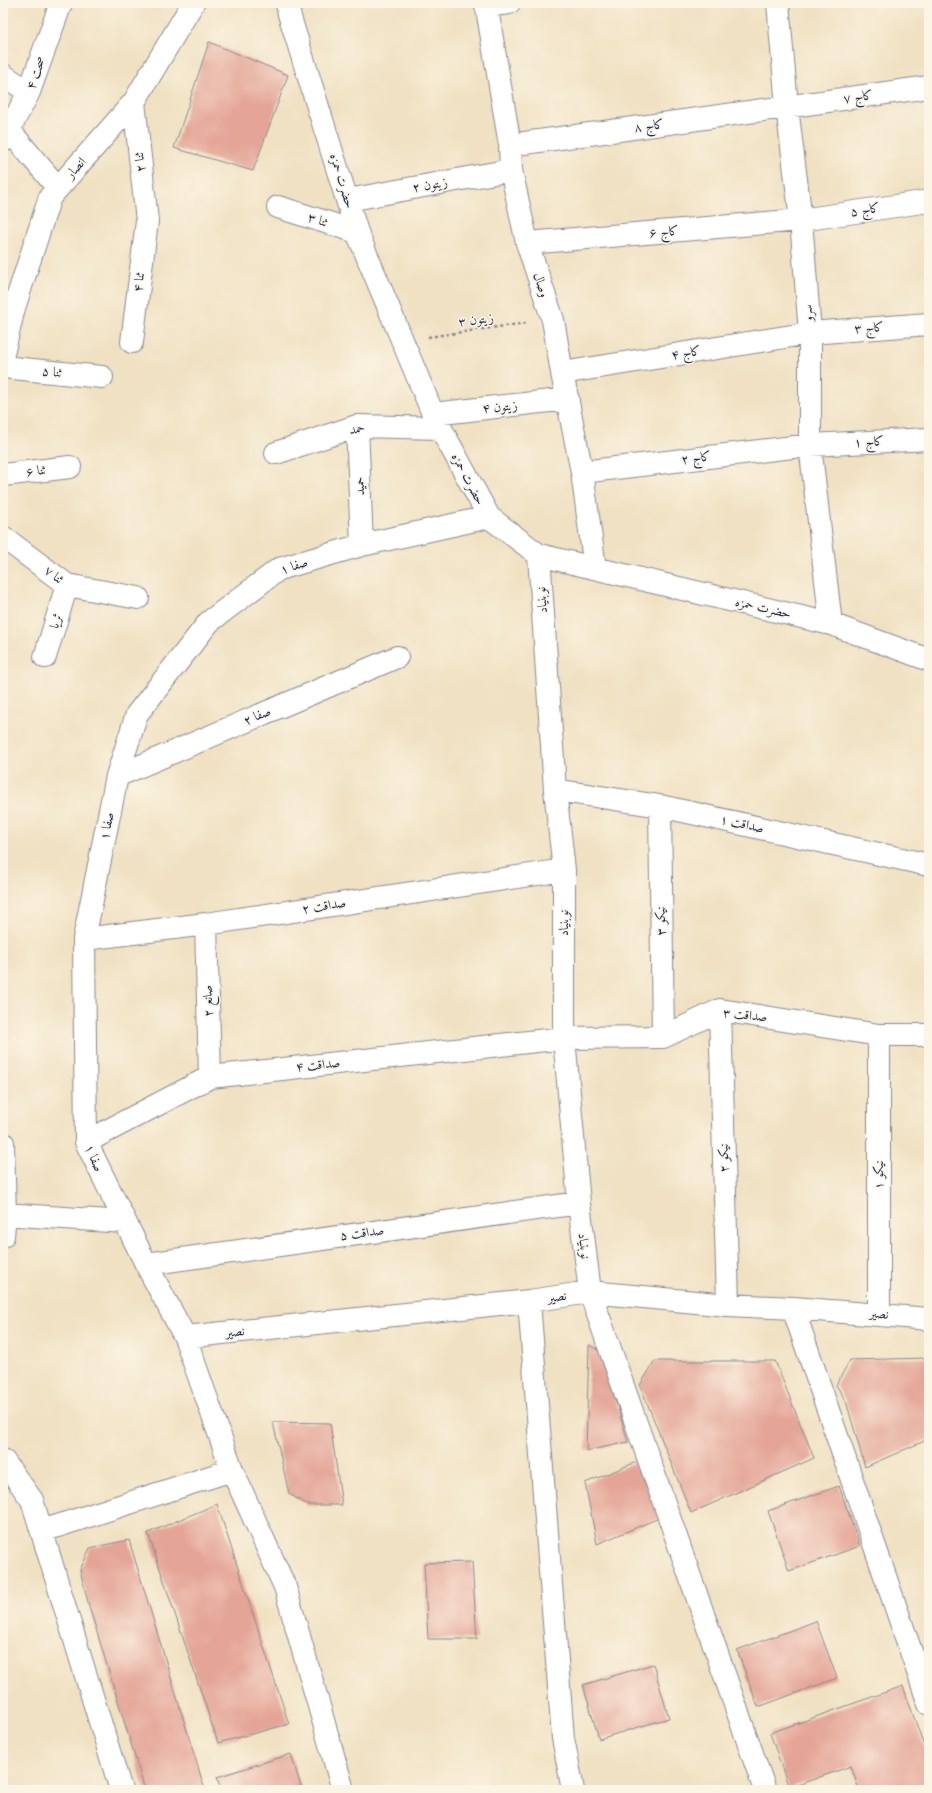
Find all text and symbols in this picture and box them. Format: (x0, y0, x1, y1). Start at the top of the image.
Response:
street label: صحت ۴ (22, 54, 50, 92)
street label: کاج ۷ (842, 86, 874, 110)
street label: کاج ۸ (633, 115, 665, 139)
street label: ثنا ۲ (130, 151, 150, 173)
street label: حضرت حمزه (325, 151, 359, 211)
street label: انصار (60, 153, 90, 184)
street label: زیتون ۲ (411, 173, 449, 197)
street label: کاج ۵ (849, 199, 881, 223)
street label: ثنا ۳ (306, 208, 330, 232)
street label: کاج ۶ (648, 222, 680, 244)
street label: وصال (528, 270, 554, 300)
street label: ثنا ۴ (129, 271, 149, 293)
street label: سرو (798, 304, 818, 324)
street label: زیتون ۳ (457, 309, 495, 331)
street label: کاج ۳ (854, 318, 885, 340)
street label: کاج ۴ (670, 342, 702, 366)
street label: ثنا ۵ (41, 362, 63, 382)
street label: زیتون ۴ (481, 396, 519, 418)
street label: حمد (348, 419, 366, 439)
street label: کاج ۱ (854, 432, 884, 454)
street label: کاج ۲ (680, 447, 712, 471)
street label: حضرت حمزه (447, 450, 489, 508)
street label: ثنا ۶ (25, 461, 47, 481)
street label: حمید (351, 476, 369, 496)
street label: صفا ۱ (278, 553, 310, 579)
street label: ثنا ۷ (40, 562, 68, 588)
street label: نوبنیاد (532, 586, 552, 614)
street label: حضرت حمزه (733, 593, 793, 623)
street label: ثریا (45, 611, 67, 631)
street label: صفا ۲ (241, 702, 273, 730)
street label: صفا ۱ (95, 811, 119, 841)
street label: صداقت ۱ (718, 811, 766, 837)
street label: صداقت ۲ (301, 894, 347, 918)
street label: نیکو ۳ (652, 906, 670, 936)
street label: نوبنیاد (555, 910, 573, 936)
street label: صانع ۲ (198, 985, 221, 1017)
street label: صداقت ۳ (722, 1004, 768, 1026)
street label: صداقت ۴ (295, 1054, 341, 1076)
street label: صفا ۱ (80, 1142, 108, 1174)
street label: نیکو ۲ (715, 1143, 733, 1173)
street label: نیکو ۱ (870, 1161, 888, 1189)
street label: صداقت ۵ (339, 1221, 385, 1245)
street label: نوبنیاد (573, 1232, 595, 1260)
street label: نصیر (544, 1287, 568, 1308)
street label: نصیر (867, 1304, 889, 1324)
street label: نصیر (223, 1322, 245, 1342)

